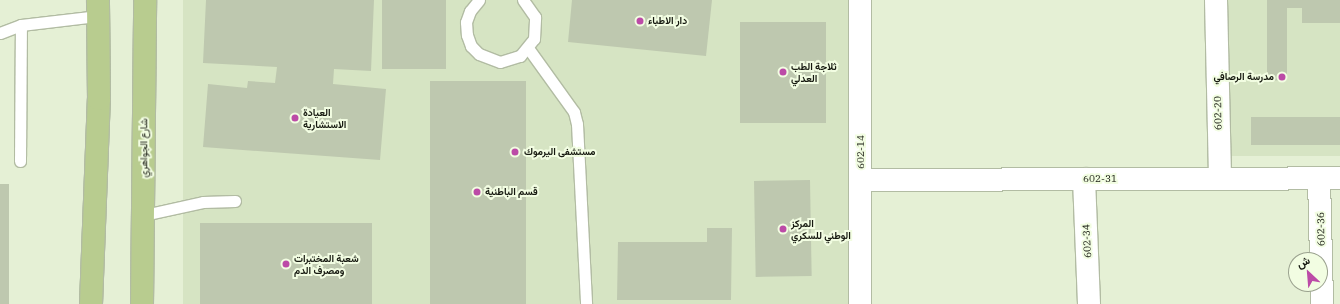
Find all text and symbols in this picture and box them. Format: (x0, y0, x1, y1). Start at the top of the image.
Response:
place label: دار الاطباء (648, 15, 687, 27)
marker: دار الاطباء (635, 16, 645, 26)
place label: ثلاجة الطب العدلي (791, 60, 837, 84)
marker: ثلاجة الطب العدلي (778, 67, 788, 77)
place label: مدرسة الرصافي (1213, 71, 1274, 83)
marker: مدرسة الرصافي (1277, 72, 1287, 82)
street label: 602-20 (1212, 96, 1224, 130)
place label: العيادة الاستشارية (303, 106, 346, 130)
marker: العيادة الاستشارية (290, 113, 300, 123)
street label: شارع الجواهري (138, 118, 150, 178)
street label: 602-14 (855, 135, 867, 169)
marker: مستشفى اليرموك (509, 146, 521, 158)
place label: مستشفى اليرموك (524, 146, 596, 158)
street label: 602-31 (1083, 173, 1117, 185)
place label: قسم الباطنية (485, 186, 538, 198)
marker: قسم الباطنية (472, 187, 482, 197)
street label: 602-36 (1315, 212, 1327, 246)
place label: المركز الوطني للسكري (791, 217, 851, 240)
marker: المركز الوطني للسكري (778, 224, 788, 234)
street label: 602-34 (1080, 224, 1094, 258)
place label: شعبة المختبرات ومصرف الدم (294, 252, 359, 276)
north arrow (1288, 252, 1328, 292)
text: ش (1294, 253, 1312, 271)
marker: شعبة المختبرات ومصرف الدم (281, 259, 291, 269)

